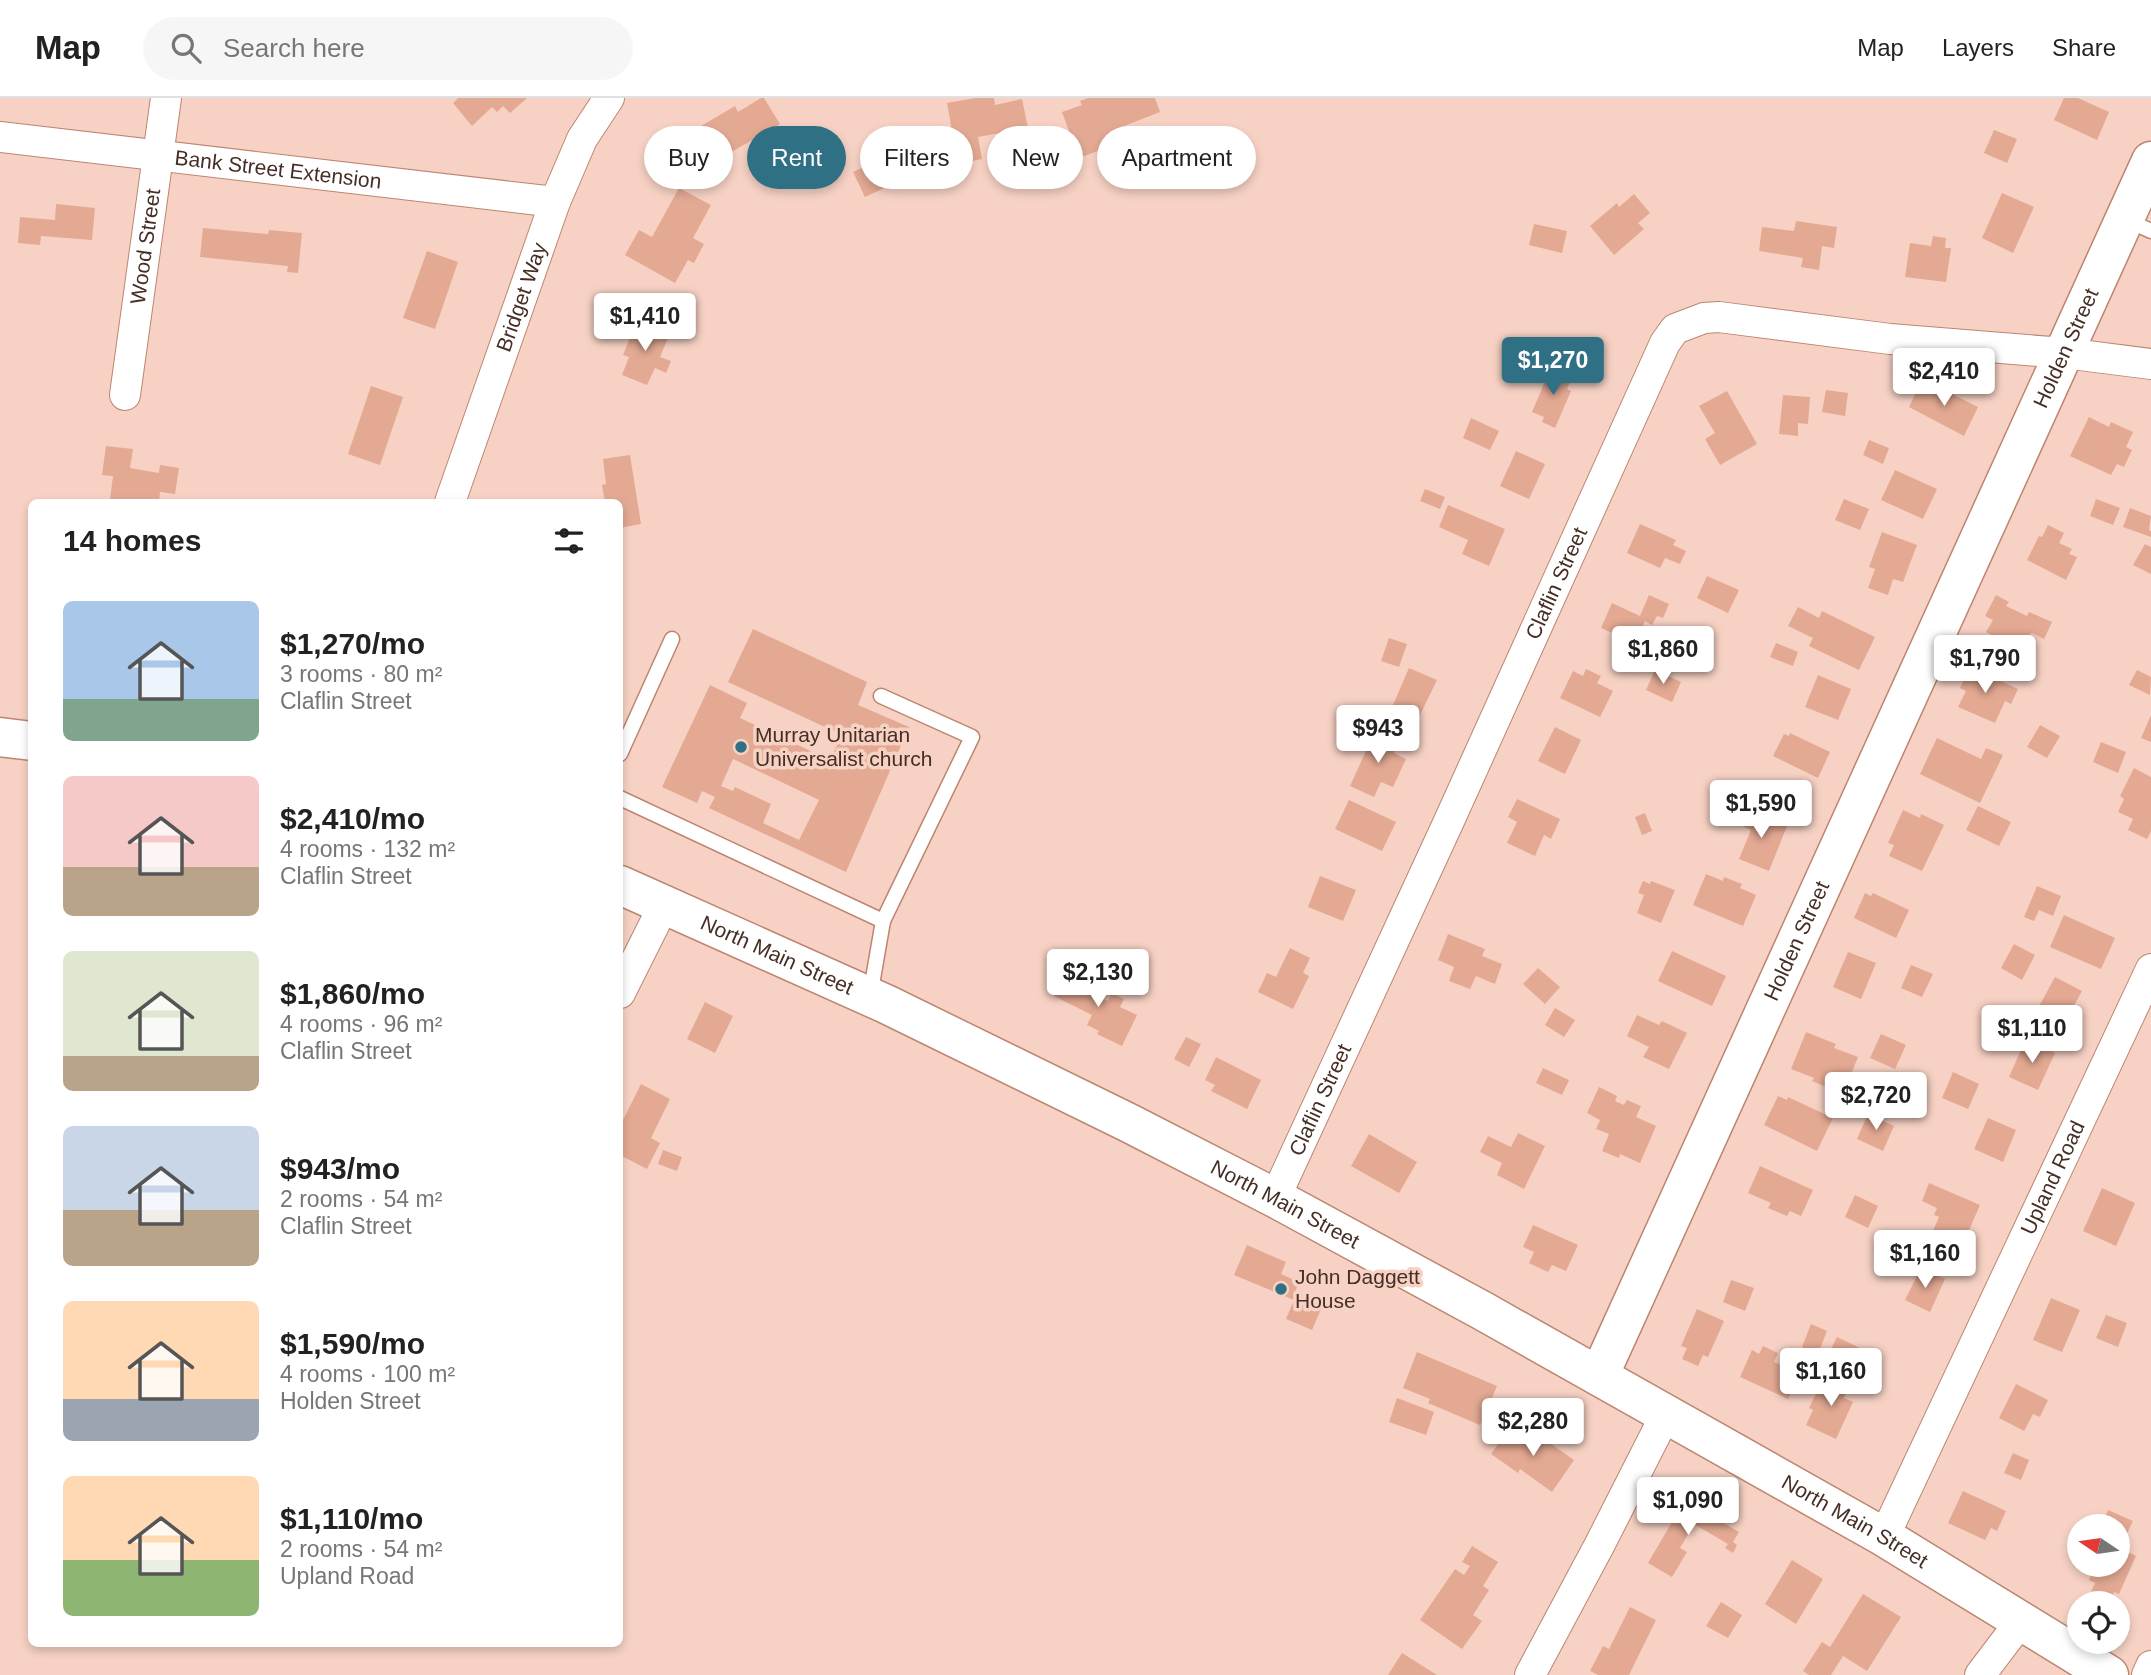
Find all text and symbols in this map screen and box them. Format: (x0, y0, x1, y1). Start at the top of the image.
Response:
search box (143, 17, 633, 80)
text: Map (35, 29, 101, 66)
icon: search (167, 29, 205, 67)
text: Search here (223, 33, 365, 63)
text: Map (1857, 34, 1904, 61)
text: Layers (1942, 34, 2014, 61)
text: Share (2052, 34, 2116, 61)
chip: Buy (644, 126, 733, 189)
chip: Rent (747, 126, 846, 189)
chip: Filters (860, 126, 973, 189)
chip: New (987, 126, 1083, 189)
chip: Apartment (1097, 126, 1256, 189)
street label: Bank Street Extension (174, 146, 383, 193)
street label: Wood Street (126, 187, 164, 306)
street label: Bridget Way (492, 239, 551, 354)
street label: Holden Street (2028, 285, 2103, 411)
pin: $1,410 (588, 294, 702, 353)
text: $1,410 (610, 303, 680, 329)
pin: $1,270 (1496, 338, 1610, 397)
text: $1,270 (1518, 347, 1588, 373)
pin: $2,410 (1887, 348, 2001, 408)
text: $2,410 (1909, 358, 1979, 384)
icon: filters (550, 522, 588, 560)
street label: Claflin Street (1521, 523, 1591, 643)
text: 14 homes (63, 524, 201, 557)
pin: $1,860 (1606, 626, 1720, 686)
text: $1,270/mo (280, 627, 425, 660)
icon: home (119, 629, 203, 713)
text: $1,860 (1628, 636, 1698, 662)
pin: $1,790 (1928, 636, 2042, 695)
text: $1,790 (1950, 645, 2020, 671)
text: 3 rooms · 80 m² (280, 661, 442, 687)
text: Claflin Street (280, 688, 412, 714)
pin: $943 (1337, 706, 1419, 765)
text: $943 (1352, 715, 1404, 741)
place label: Murray Unitarian Universalist church (755, 723, 932, 770)
marker: Murray Unitarian Universalist church (733, 739, 749, 755)
pin: $1,590 (1704, 780, 1818, 840)
text: $1,590 (1726, 790, 1796, 816)
text: $2,410/mo (280, 802, 425, 835)
icon: home (119, 804, 203, 888)
text: 4 rooms · 132 m² (280, 836, 455, 862)
text: Claflin Street (280, 863, 412, 889)
street label: Holden Street (1759, 877, 1833, 1004)
street label: North Main Street (697, 911, 857, 999)
pin: $2,130 (1041, 950, 1155, 1009)
text: $2,130 (1063, 959, 1133, 985)
text: $1,860/mo (280, 977, 425, 1010)
icon: home (119, 979, 203, 1063)
pin: $1,110 (1975, 1006, 2089, 1065)
text: 4 rooms · 96 m² (280, 1011, 442, 1037)
text: $1,110 (1997, 1015, 2067, 1041)
text: Claflin Street (280, 1038, 412, 1064)
street label: Claflin Street (1284, 1040, 1356, 1159)
pin: $2,720 (1819, 1072, 1933, 1132)
text: $2,720 (1841, 1082, 1911, 1108)
street label: Upland Road (2016, 1117, 2089, 1238)
text: $943/mo (280, 1152, 400, 1185)
icon: home (119, 1154, 203, 1238)
street label: North Main Street (1207, 1155, 1364, 1253)
text: 2 rooms · 54 m² (280, 1186, 442, 1212)
text: Claflin Street (280, 1213, 412, 1239)
pin: $1,160 (1868, 1230, 1982, 1290)
text: $1,160 (1890, 1240, 1960, 1266)
place label: John Daggett House (1295, 1265, 1420, 1312)
marker: John Daggett House (1273, 1281, 1289, 1297)
text: $1,590/mo (280, 1327, 425, 1360)
icon: home (119, 1329, 203, 1413)
pin: $1,160 (1774, 1348, 1888, 1408)
text: $1,160 (1796, 1358, 1866, 1384)
text: 4 rooms · 100 m² (280, 1361, 455, 1387)
text: Holden Street (280, 1388, 421, 1414)
pin: $2,280 (1476, 1398, 1590, 1458)
text: $2,280 (1498, 1408, 1568, 1434)
street label: North Main Street (1778, 1470, 1932, 1572)
pin: $1,090 (1631, 1478, 1745, 1537)
text: $1,090 (1653, 1487, 1723, 1513)
text: $1,110/mo (280, 1502, 423, 1535)
icon: home (119, 1504, 203, 1588)
north arrow (2067, 1514, 2130, 1577)
map controls (2067, 1514, 2130, 1654)
text: 2 rooms · 54 m² (280, 1536, 442, 1562)
text: Upland Road (280, 1563, 414, 1589)
button: locate (2067, 1591, 2130, 1654)

